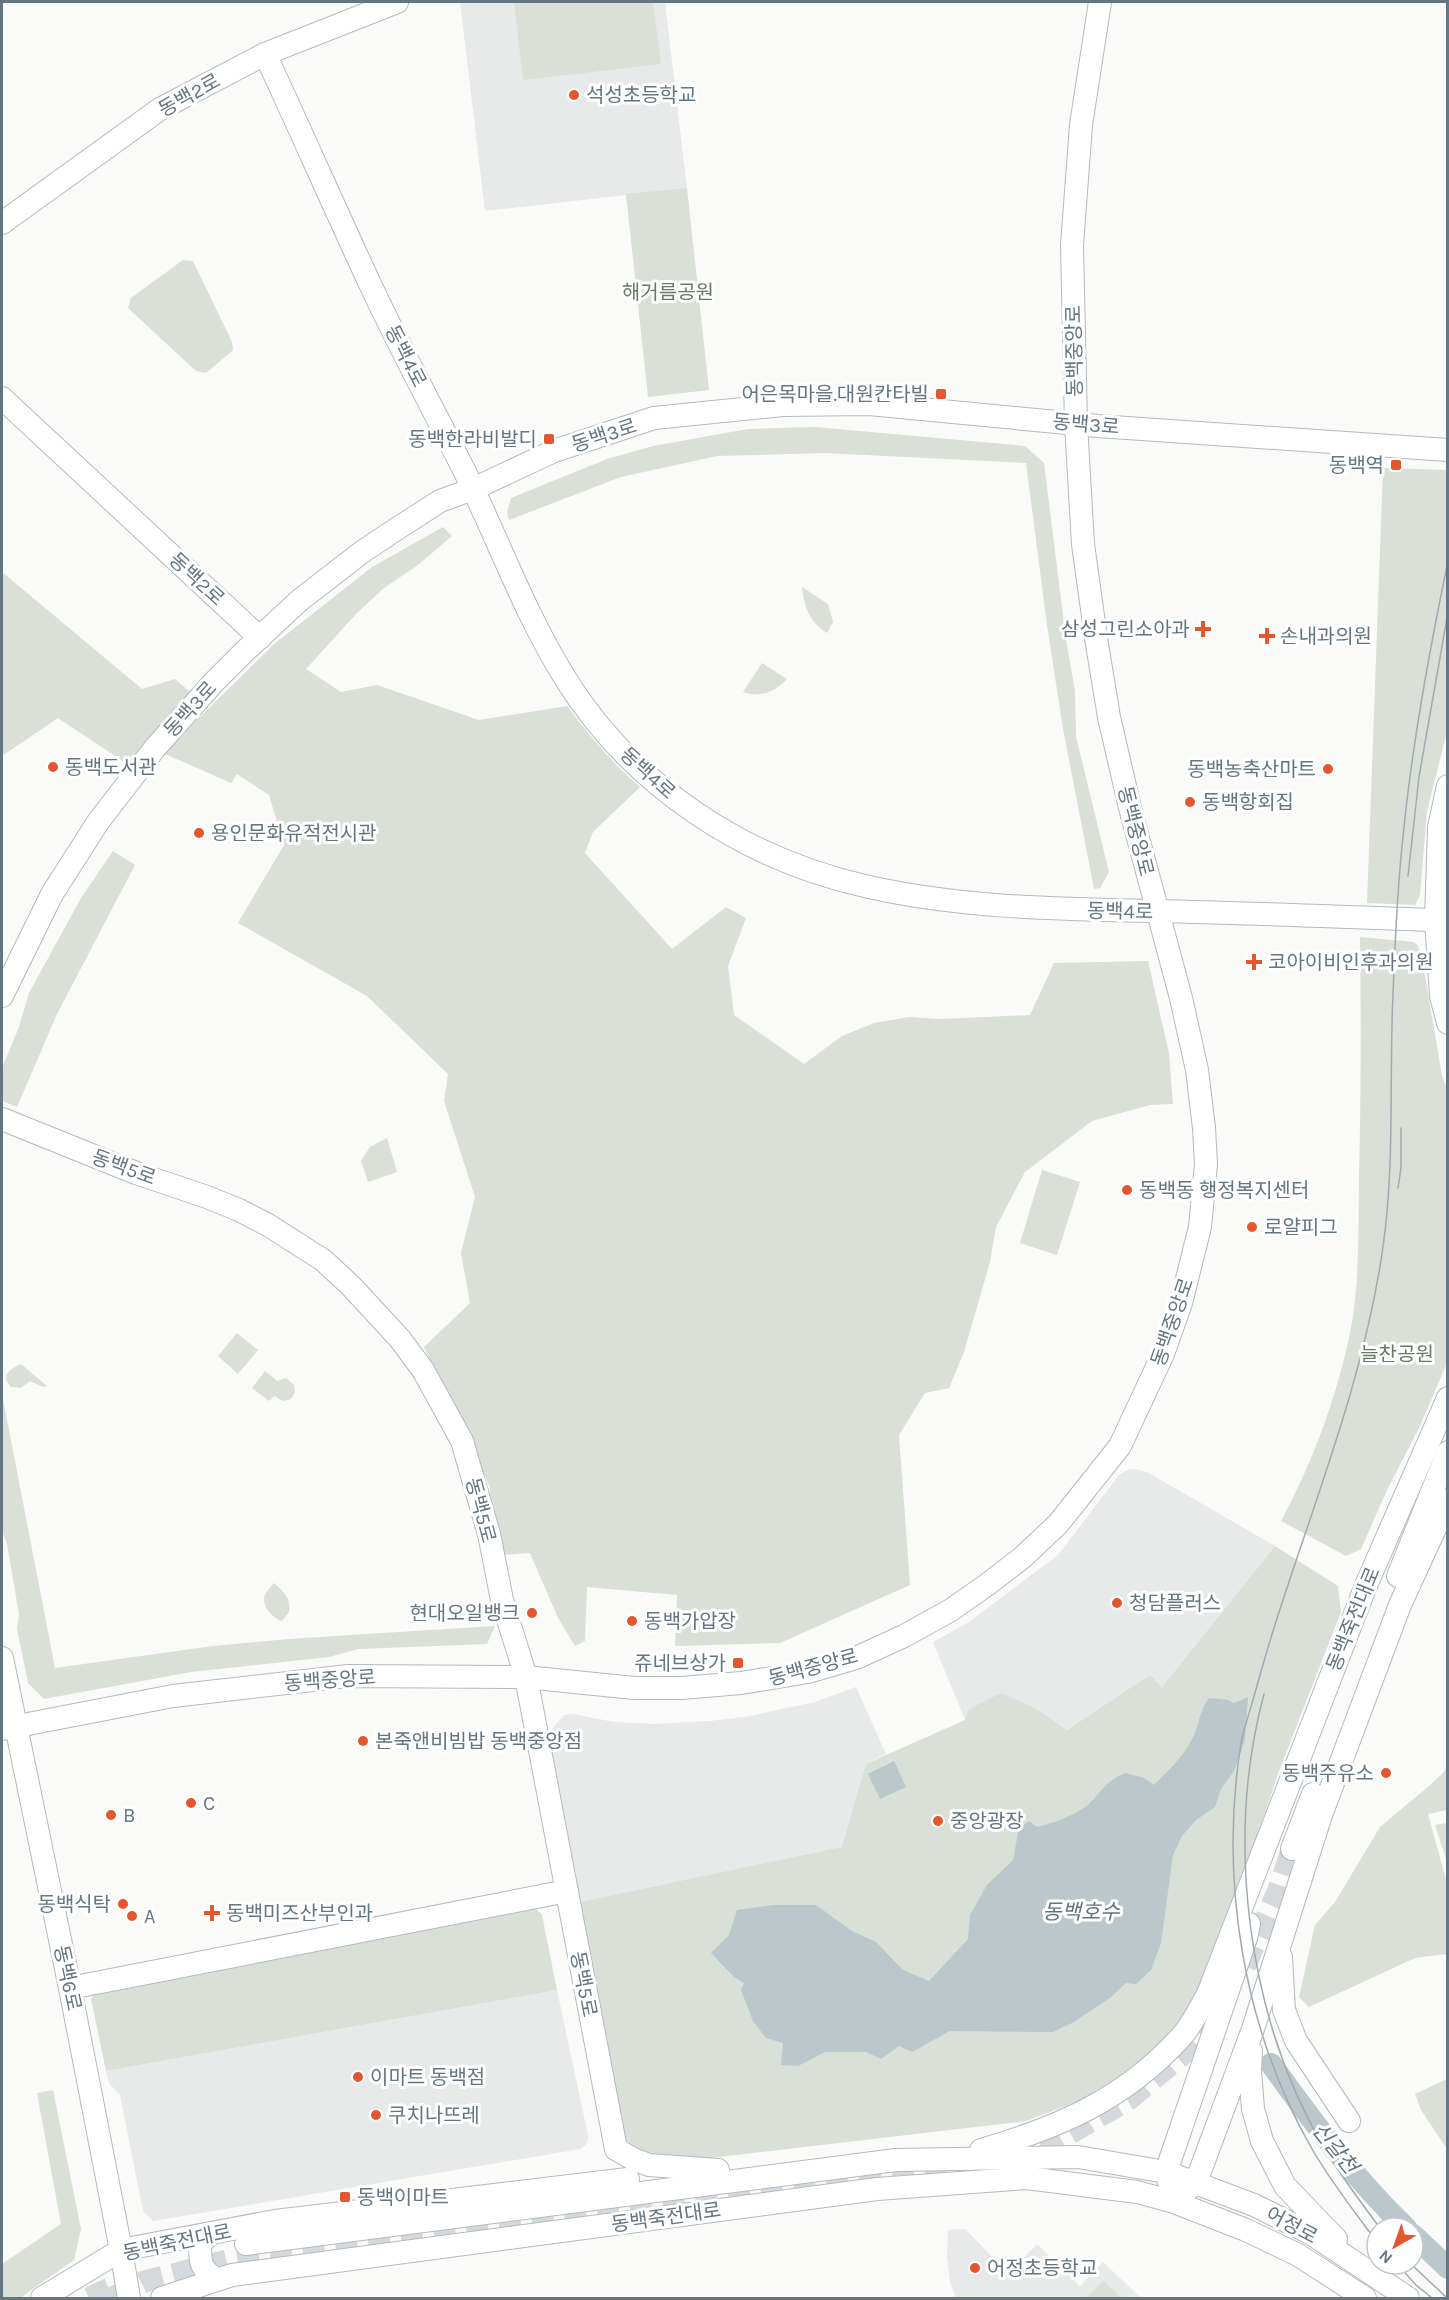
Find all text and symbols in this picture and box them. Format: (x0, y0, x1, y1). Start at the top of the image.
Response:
street label: 동백2로 (154, 69, 224, 122)
place label: 석성초등학교 (586, 84, 696, 107)
marker: 석성초등학교 (567, 88, 581, 102)
park label: 해거름공원 (622, 281, 714, 304)
street label: 동백중앙로 (1062, 305, 1087, 397)
street label: 동백4로 (380, 321, 431, 391)
place label: 어은목마을.대원칸타빌 (741, 383, 929, 406)
marker: 어은목마을.대원칸타빌 (934, 387, 948, 401)
street label: 동백3로 (1052, 410, 1120, 439)
street label: 동백3로 (569, 414, 640, 457)
place label: 동백한라비발디 (408, 428, 537, 451)
marker: 동백한라비발디 (542, 432, 556, 446)
place label: 동백역 (1329, 454, 1384, 477)
marker: 동백역 (1389, 458, 1403, 472)
street label: 동백2로 (164, 548, 229, 611)
place label: 삼성그린소아과 (1061, 618, 1190, 641)
marker: 삼성그린소아과 (1194, 620, 1212, 638)
place label: 손내과의원 (1280, 625, 1372, 648)
marker: 손내과의원 (1258, 627, 1276, 645)
street label: 동백3로 (159, 677, 221, 742)
street label: 동백4로 (615, 743, 680, 804)
place label: 동백도서관 (65, 756, 157, 779)
place label: 동백농축산마트 (1187, 758, 1316, 781)
marker: 동백도서관 (46, 760, 60, 774)
marker: 동백농축산마트 (1321, 762, 1335, 776)
street label: 동백중앙로 (1113, 784, 1158, 879)
place label: 동백항회집 (1202, 791, 1294, 814)
marker: 동백항회집 (1183, 795, 1197, 809)
place label: 용인문화유적전시관 (211, 822, 377, 845)
marker: 용인문화유적전시관 (192, 826, 206, 840)
street label: 동백4로 (1087, 899, 1153, 924)
place label: 코아이비인후과의원 (1268, 951, 1434, 974)
marker: 코아이비인후과의원 (1245, 953, 1263, 971)
street label: 동백5로 (89, 1145, 159, 1190)
place label: 동백동 행정복지센터 (1139, 1179, 1309, 1202)
marker: 동백동 행정복지센터 (1120, 1183, 1134, 1197)
place label: 로얄피그 (1264, 1216, 1338, 1239)
marker: 로얄피그 (1245, 1220, 1259, 1234)
street label: 동백중앙로 (1147, 1275, 1198, 1369)
park label: 늘찬공원 (1360, 1343, 1434, 1366)
street label: 동백5로 (461, 1475, 500, 1545)
street label: 동백죽전대로 (1322, 1564, 1385, 1675)
place label: 청담플러스 (1129, 1592, 1221, 1615)
marker: 청담플러스 (1110, 1596, 1124, 1610)
place label: 현대오일뱅크 (410, 1602, 520, 1625)
marker: 현대오일뱅크 (525, 1606, 539, 1620)
place label: 동백가압장 (644, 1610, 736, 1633)
marker: 동백가압장 (625, 1614, 639, 1628)
street label: 동백중앙로 (766, 1644, 861, 1690)
place label: 쥬네브상가 (634, 1652, 726, 1675)
marker: 쥬네브상가 (731, 1656, 745, 1670)
street label: 동백중앙로 (283, 1666, 377, 1695)
place label: 본죽앤비빔밥 동백중앙점 (375, 1730, 582, 1753)
marker: 본죽앤비빔밥 동백중앙점 (356, 1734, 370, 1748)
place label: 동백주유소 (1282, 1762, 1374, 1785)
marker: 동백주유소 (1379, 1766, 1393, 1780)
place label: C (203, 1792, 215, 1815)
marker: C (184, 1796, 198, 1810)
place label: B (123, 1804, 135, 1827)
marker: B (104, 1808, 118, 1822)
place label: 중앙광장 (950, 1810, 1024, 1833)
marker: 중앙광장 (931, 1814, 945, 1828)
place label: 동백식탁 (37, 1893, 111, 1916)
marker: 동백식탁 (116, 1897, 130, 1911)
water label: 동백호수 (1042, 1900, 1120, 1924)
place label: 동백미즈산부인과 (226, 1902, 373, 1925)
marker: 동백미즈산부인과 (203, 1904, 221, 1922)
place label: A (144, 1905, 156, 1928)
marker: A (125, 1909, 139, 1923)
street label: 동백6로 (49, 1943, 86, 2013)
street label: 동백5로 (566, 1949, 601, 2019)
place label: 이마트 동백점 (370, 2066, 485, 2089)
marker: 이마트 동백점 (351, 2070, 365, 2084)
place label: 쿠치나뜨레 (388, 2104, 480, 2127)
marker: 쿠치나뜨레 (369, 2108, 383, 2122)
water label: 신갈천 (1307, 2118, 1364, 2180)
place label: 동백이마트 (357, 2186, 449, 2209)
marker: 동백이마트 (338, 2190, 352, 2204)
street label: 동백죽전대로 (610, 2198, 722, 2237)
street label: 어정로 (1262, 2202, 1322, 2249)
north arrow (1365, 2216, 1425, 2276)
street label: 동백죽전대로 (121, 2220, 233, 2265)
text: N (1375, 2246, 1396, 2268)
place label: 어정초등학교 (987, 2257, 1097, 2280)
marker: 어정초등학교 (968, 2261, 982, 2275)

